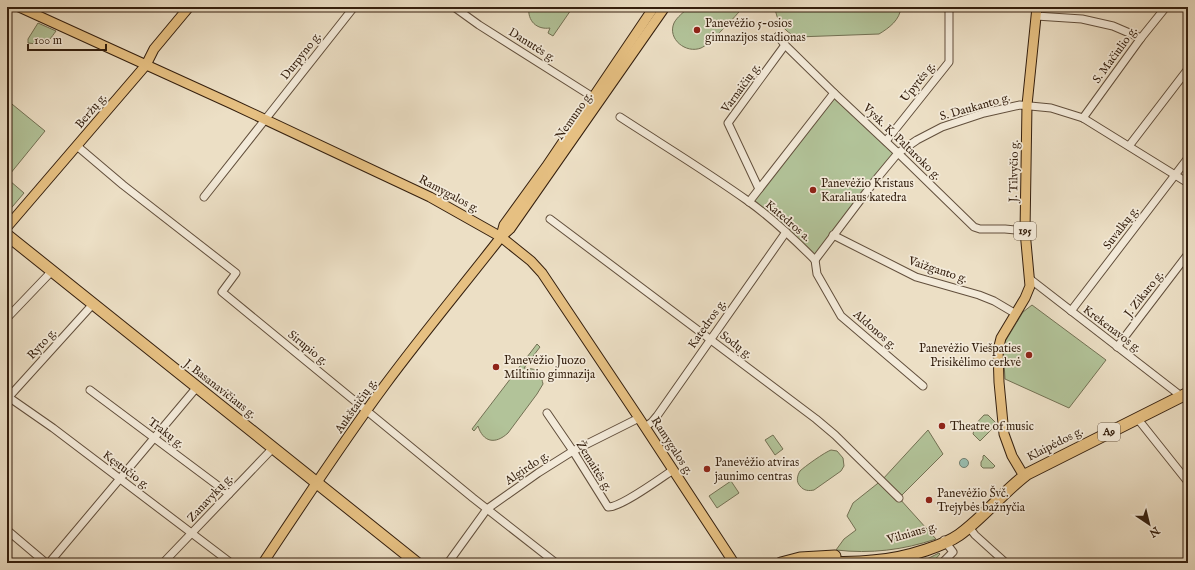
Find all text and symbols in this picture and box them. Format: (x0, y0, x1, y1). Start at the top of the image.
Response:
place label: Panevėžio 5-osios gimnazijos stadionas (705, 16, 806, 45)
street label: S. Mačiulio g. (1089, 24, 1141, 86)
street label: Danutės g. (506, 25, 558, 65)
marker: Panevėžio 5-osios gimnazijos stadionas (692, 25, 702, 35)
scale bar (28, 26, 106, 52)
street label: Durpyno g. (278, 29, 325, 84)
text: 100 m (34, 33, 62, 48)
street label: Upytės g. (897, 59, 940, 106)
street label: Varnaičių g. (717, 60, 764, 116)
street label: Nemuno g. (552, 89, 596, 143)
street label: Beržų g. (72, 90, 110, 132)
street label: S. Daukanto g. (938, 90, 1012, 124)
street label: Vysk. K. Paltaroko g. (859, 100, 944, 183)
street label: J. Tilvyčio g. (1006, 140, 1023, 204)
street label: Ramygalos g. (416, 172, 482, 216)
place label: Panevėžio Kristaus Karaliaus katedra (821, 176, 914, 205)
marker: Panevėžio Kristaus Karaliaus katedra (808, 185, 818, 195)
street label: Katedros a. (762, 197, 814, 245)
street label: Suvalkų g. (1100, 203, 1142, 253)
road number: 195 (1014, 222, 1036, 240)
street label: Vaižganto g. (906, 253, 969, 287)
street label: J. Zikaro g. (1120, 268, 1168, 323)
street label: Katedros g. (685, 297, 729, 351)
street label: Krekenavos g. (1080, 302, 1144, 356)
street label: Aldonos g. (849, 306, 900, 353)
street label: Ryto g. (24, 325, 60, 363)
street label: Sirupio g. (284, 327, 331, 370)
street label: Sodų g. (717, 328, 755, 362)
place label: Panevėžio Viešpaties Prisikėlimo cerkvė (919, 341, 1021, 370)
marker: Panevėžio Viešpaties Prisikėlimo cerkvė (1024, 350, 1034, 360)
place label: Panevėžio Juozo Miltinio gimnazija (504, 353, 596, 382)
street label: J. Basanavičiaus g. (179, 355, 259, 423)
marker: Panevėžio Juozo Miltinio gimnazija (491, 362, 501, 372)
street label: Aukštaičių g. (331, 376, 380, 437)
street label: Trakų g. (145, 414, 187, 452)
street label: Ramygalos g. (648, 414, 696, 478)
place label: Theatre of music (950, 419, 1034, 434)
marker: Theatre of music (937, 421, 947, 431)
street label: Klaipėdos g. (1024, 423, 1086, 465)
road number: A9 (1098, 423, 1120, 441)
street label: Žemaitės g. (573, 437, 616, 494)
street label: Kęstučio g. (99, 447, 153, 493)
street label: Algirdo g. (501, 448, 552, 489)
place label: Panevėžio atviras jaunimo centras (714, 455, 799, 484)
marker: Panevėžio atviras jaunimo centras (702, 464, 712, 474)
street label: Zanavykų g. (184, 471, 236, 525)
place label: Panevėžio Švč. Trejybės bažnyčia (937, 485, 1026, 515)
marker: Panevėžio Švč. Trejybės bažnyčia (924, 495, 934, 505)
north arrow (1129, 504, 1169, 544)
street label: Vilniaus g. (884, 519, 939, 548)
text: N (1146, 522, 1163, 540)

